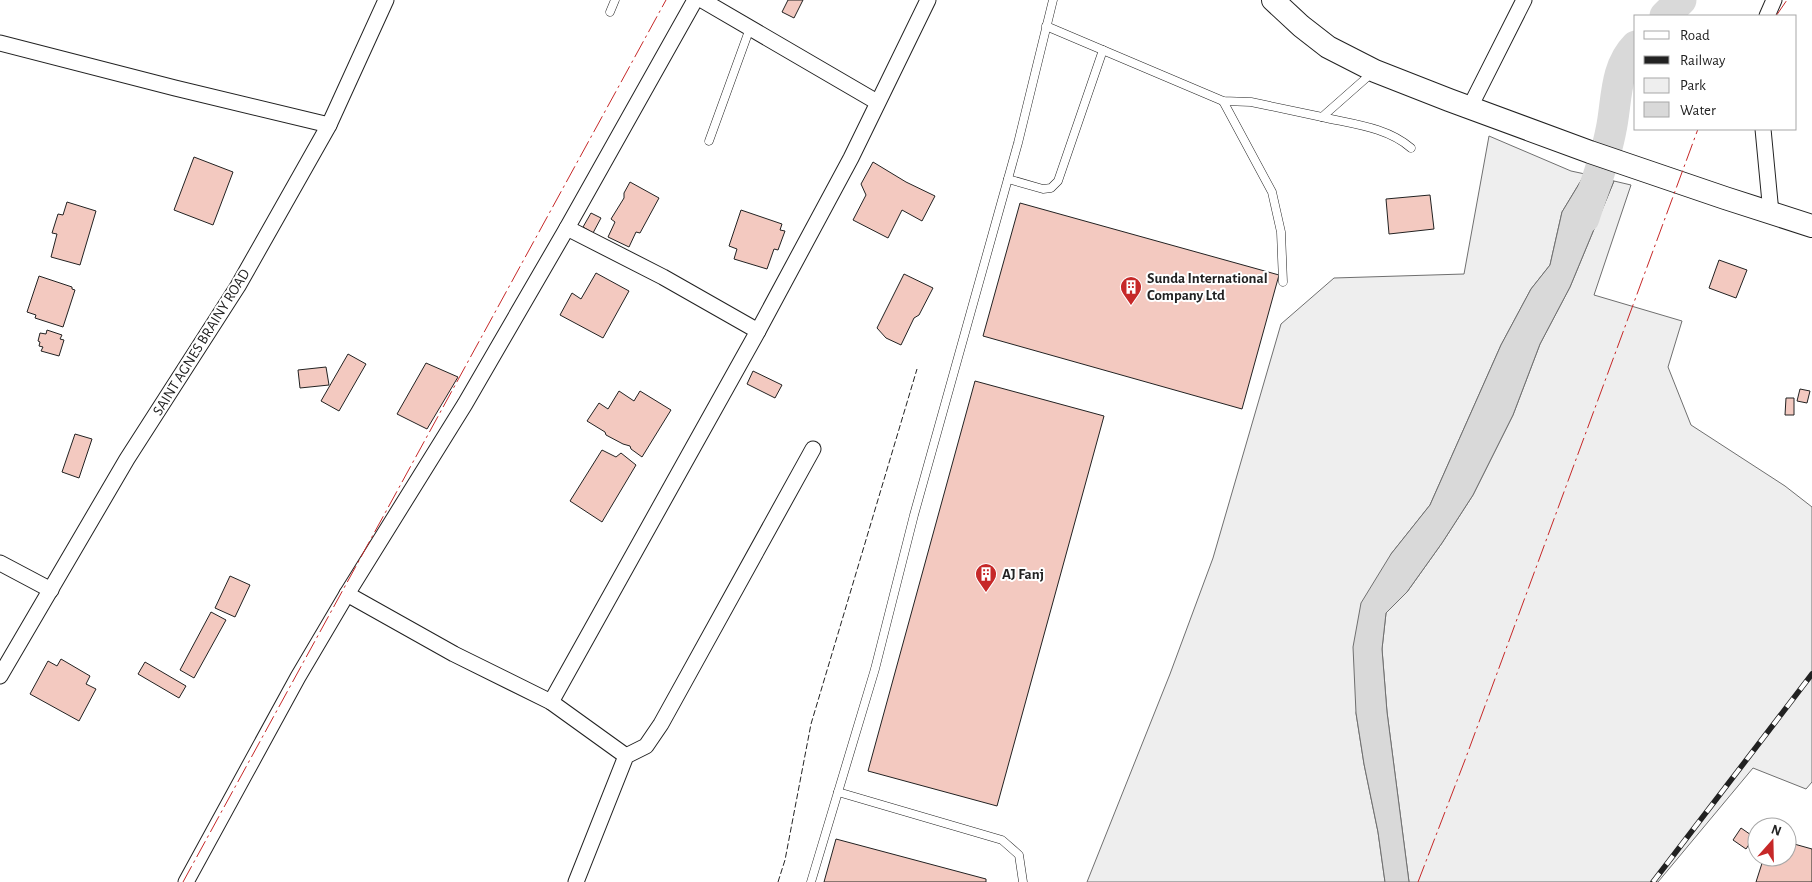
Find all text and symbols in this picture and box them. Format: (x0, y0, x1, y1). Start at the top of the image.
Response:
legend (1634, 15, 1797, 130)
text: Road (1680, 28, 1710, 43)
text: Railway (1680, 53, 1726, 68)
text: Park (1680, 78, 1706, 93)
text: Water (1680, 103, 1716, 118)
street label: SAINT AGNES BRAINY ROAD (150, 266, 253, 418)
place label: Sunda International Company Ltd (1147, 271, 1268, 303)
building icon: Sunda International Company Ltd (1119, 275, 1143, 306)
building icon: AJ Fanj (974, 562, 998, 593)
place label: AJ Fanj (1002, 567, 1044, 582)
north arrow (1747, 817, 1797, 867)
text: N (1769, 822, 1783, 839)

